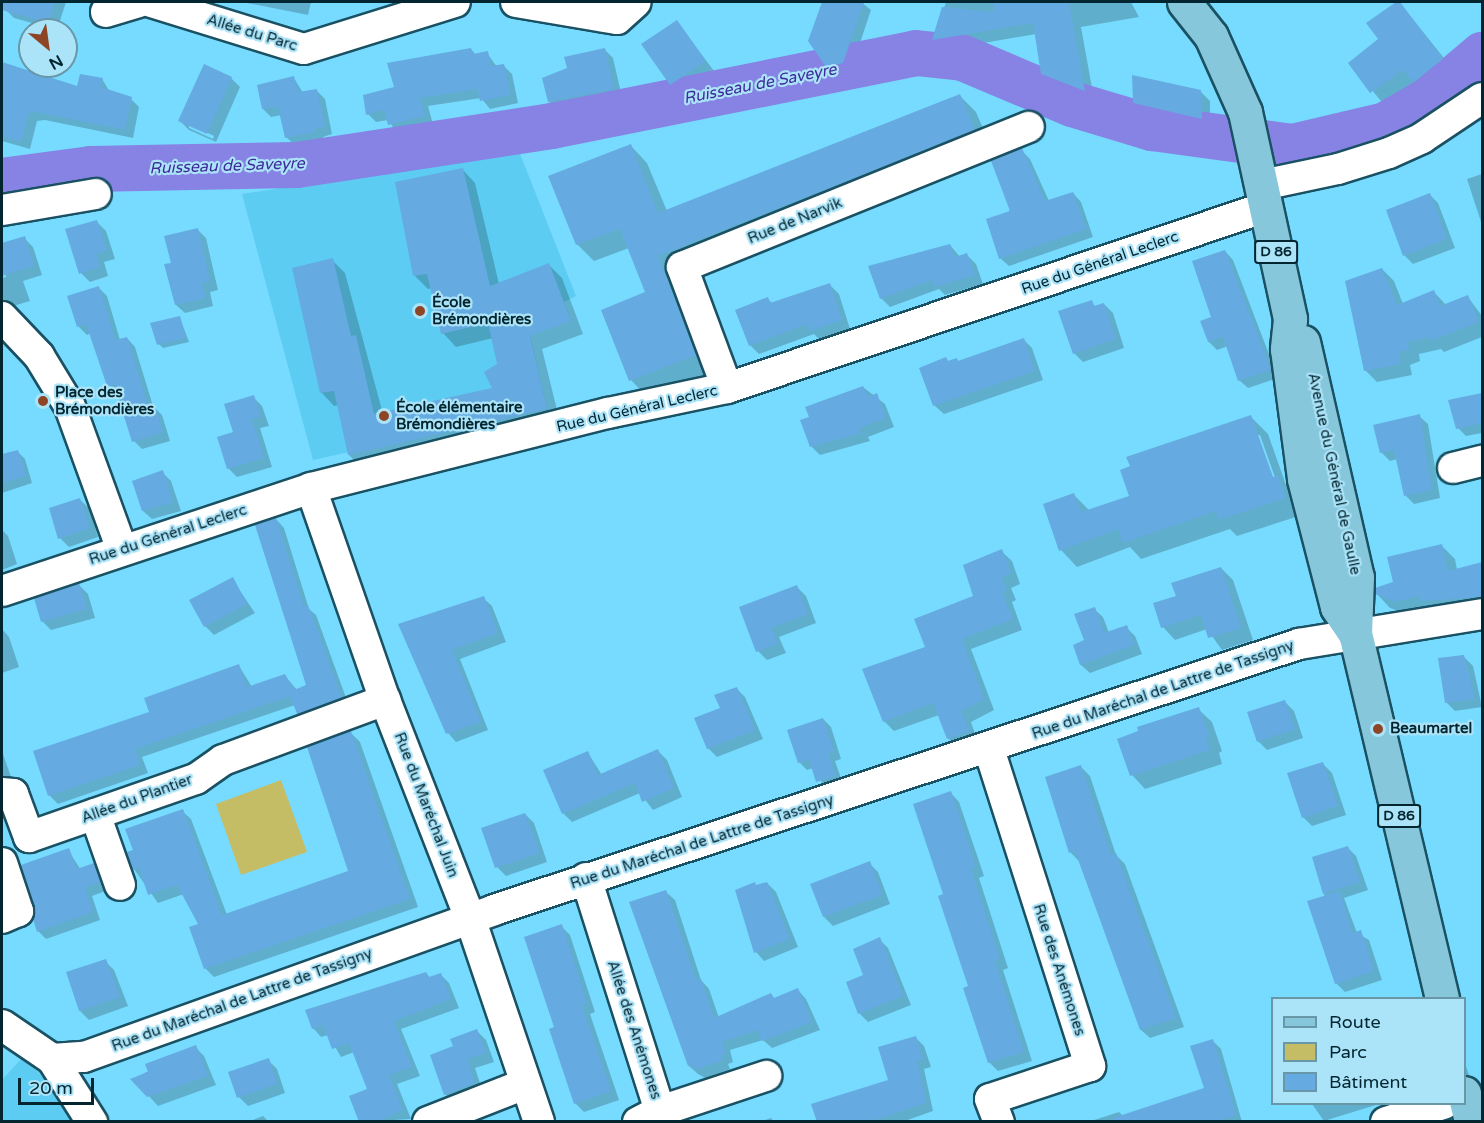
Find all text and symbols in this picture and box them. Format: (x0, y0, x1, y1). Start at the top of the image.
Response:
street label: Allée du Parc (205, 11, 299, 55)
north arrow (18, 18, 78, 78)
text: N (45, 50, 66, 74)
water label: Ruisseau de Saveyre (682, 60, 838, 108)
water label: Ruisseau de Saveyre (149, 154, 305, 178)
street label: Rue de Narvik (745, 194, 845, 248)
street label: Rue du Général Leclerc (1019, 228, 1181, 298)
road number: D 86 (1254, 241, 1298, 263)
place label: École Brémondières (432, 293, 531, 328)
marker: École Brémondières (413, 304, 427, 318)
street label: Avenue du Général de Gaulle (1304, 371, 1364, 577)
street label: Rue du Général Leclerc (555, 382, 719, 436)
place label: Place des Brémondières (55, 383, 154, 418)
marker: Place des Brémondières (36, 394, 50, 408)
place label: École élémentaire Brémondières (396, 398, 522, 433)
marker: École élémentaire Brémondières (377, 409, 391, 423)
street label: Rue du Général Leclerc (87, 501, 249, 569)
street label: Rue du Maréchal de Lattre de Tassigny (1030, 637, 1296, 743)
place label: Beaumartel (1390, 720, 1472, 738)
marker: Beaumartel (1371, 722, 1385, 736)
street label: Rue du Maréchal Juin (390, 730, 462, 880)
street label: Allée du Plantier (79, 771, 195, 827)
street label: Rue du Maréchal de Lattre de Tassigny (568, 791, 836, 893)
road number: D 86 (1376, 805, 1422, 827)
street label: Rue des Anémones (1029, 902, 1089, 1038)
street label: Rue du Maréchal de Lattre de Tassigny (109, 944, 375, 1056)
street label: Allée des Anémones (603, 958, 665, 1102)
legend (1271, 997, 1466, 1105)
text: Route (1329, 1011, 1381, 1033)
text: Parc (1329, 1041, 1367, 1063)
scale bar (21, 1066, 98, 1104)
text: Bâtiment (1329, 1071, 1407, 1093)
text: 20 m (29, 1077, 73, 1099)

